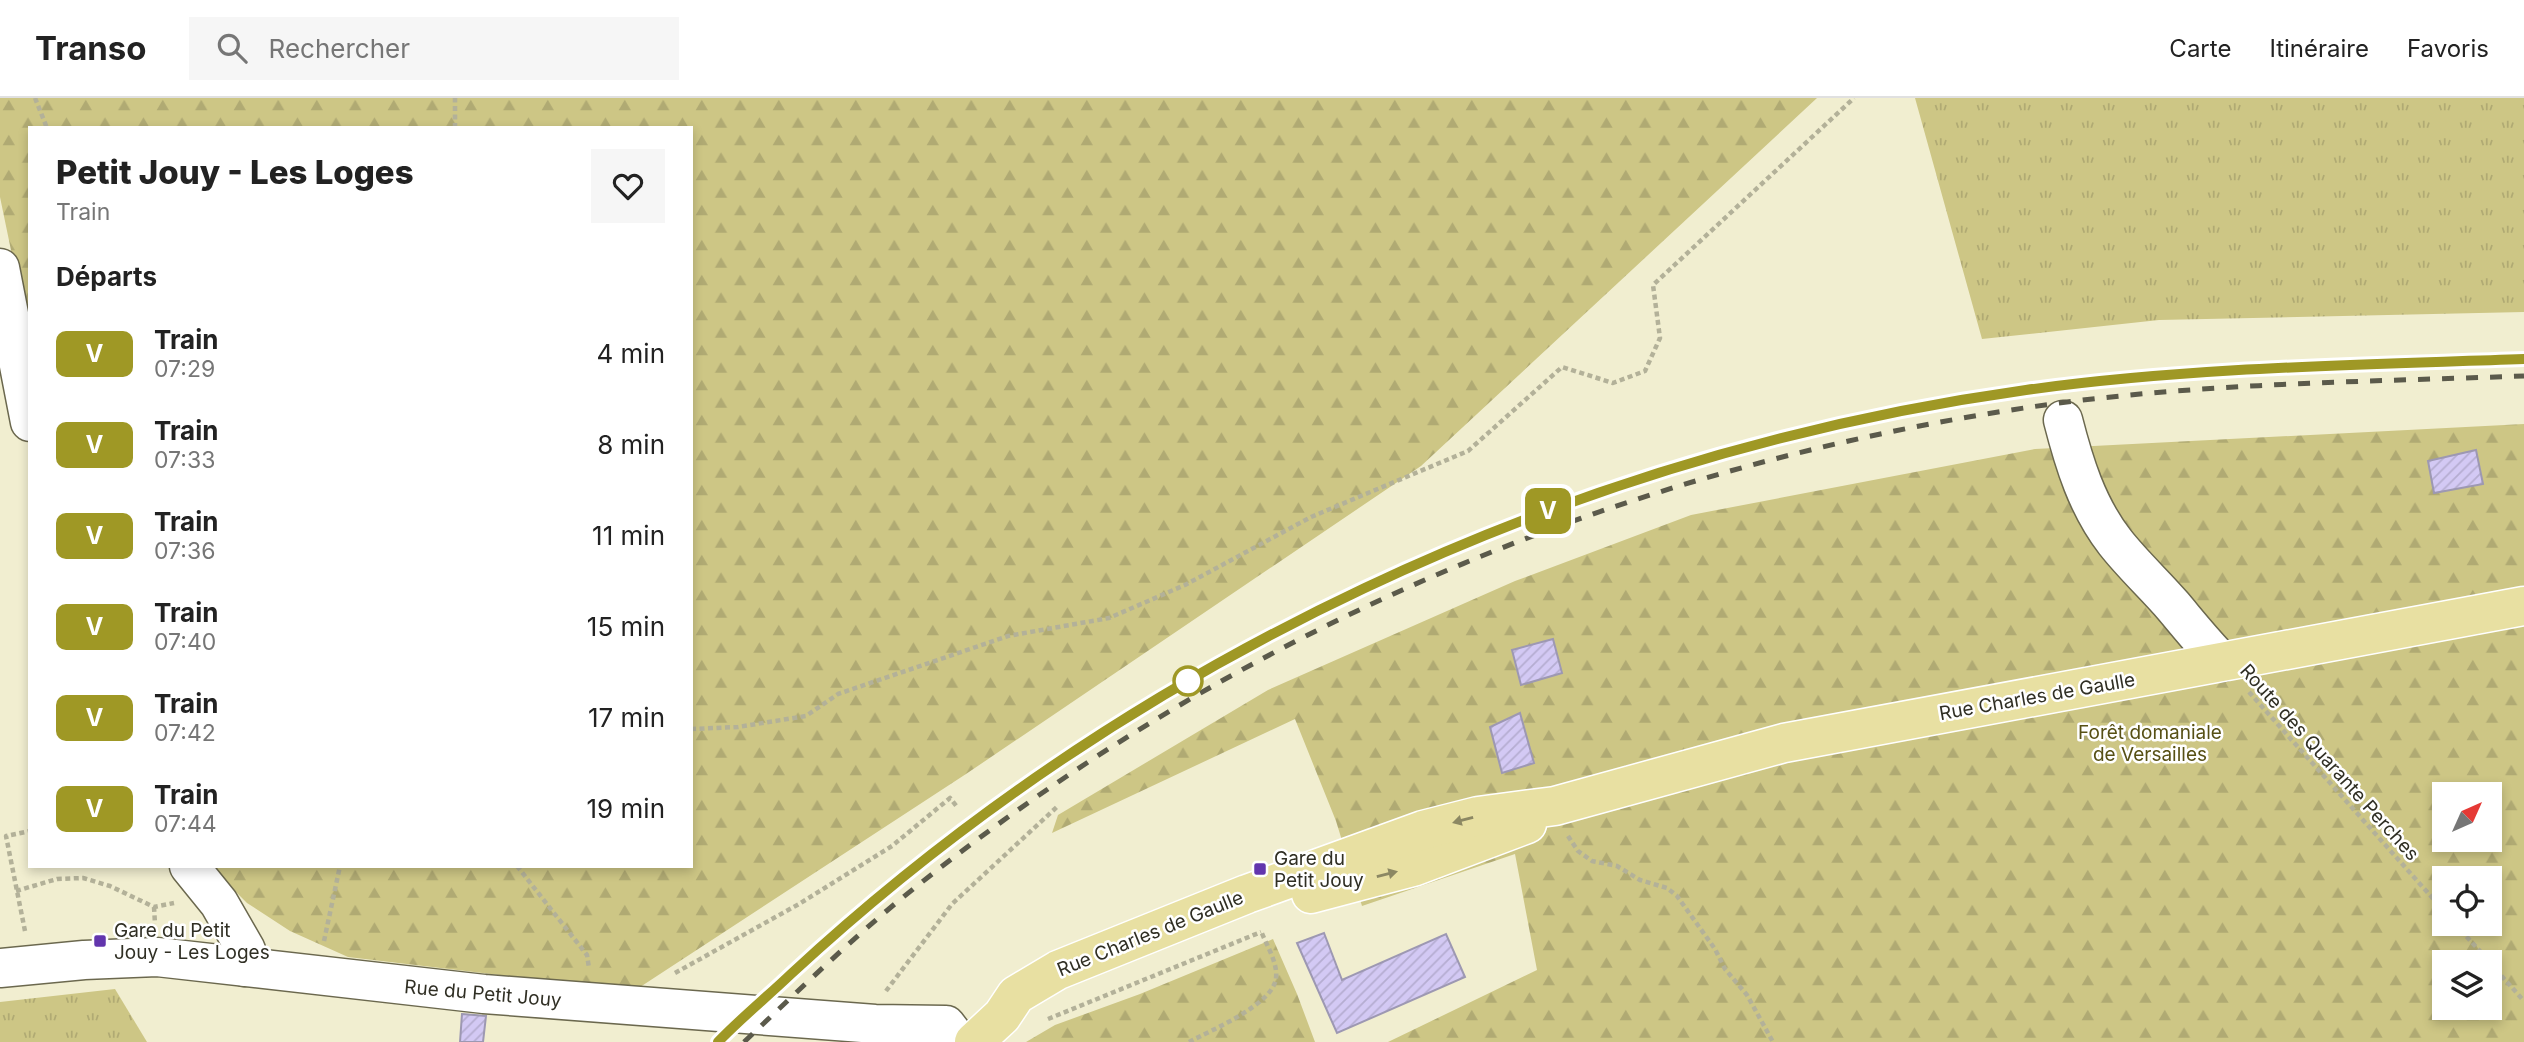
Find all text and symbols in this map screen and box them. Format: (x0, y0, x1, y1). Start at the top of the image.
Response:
search box (189, 17, 679, 80)
text: Transo (35, 28, 147, 68)
icon: search (213, 29, 251, 67)
text: Rechercher (269, 33, 410, 64)
text: Carte (2169, 34, 2231, 63)
text: Itinéraire (2269, 34, 2369, 63)
text: Favoris (2407, 34, 2489, 63)
button: heart (591, 149, 665, 223)
text: Petit Jouy - Les Loges (56, 152, 414, 192)
text: Train (56, 198, 110, 226)
text: Départs (56, 261, 157, 292)
text: Train (154, 324, 218, 355)
text: 4 min (596, 338, 665, 369)
text: V (86, 339, 103, 368)
text: 07:29 (154, 355, 215, 383)
text: Train (154, 415, 218, 446)
text: 8 min (597, 429, 665, 460)
text: V (86, 430, 103, 459)
text: 07:33 (154, 446, 215, 474)
line badge: V (1525, 488, 1571, 534)
text: V (1539, 496, 1557, 525)
text: Train (154, 506, 218, 537)
text: 11 min (592, 520, 665, 551)
text: V (86, 521, 103, 550)
text: 07:36 (154, 537, 215, 565)
text: Train (154, 597, 218, 628)
text: 15 min (587, 611, 665, 642)
text: V (86, 612, 103, 641)
text: 07:40 (154, 628, 216, 656)
street label: Route des Quarante Perches (2235, 659, 2424, 865)
unlabelled marker (1173, 666, 1203, 696)
street label: Rue Charles de Gaulle (1937, 668, 2137, 725)
text: Train (154, 688, 218, 719)
text: 17 min (588, 702, 665, 733)
text: V (86, 703, 103, 732)
text: 07:42 (154, 719, 216, 747)
park label: Forêt domaniale de Versailles (2078, 721, 2222, 766)
text: Train (154, 779, 218, 810)
north arrow (2432, 782, 2502, 852)
map controls (2432, 782, 2502, 1020)
text: 19 min (587, 793, 665, 824)
text: V (86, 794, 103, 823)
text: 07:44 (154, 810, 217, 838)
one-way arrow (1452, 815, 1474, 826)
place label: Gare du Petit Jouy (1274, 847, 1364, 892)
marker: Gare du Petit Jouy (1252, 861, 1268, 877)
button: locate (2432, 866, 2502, 936)
one-way arrow (1376, 868, 1398, 879)
street label: Rue Charles de Gaulle (1054, 886, 1247, 981)
place label: Gare du Petit Jouy - Les Loges (114, 919, 270, 964)
marker: Gare du Petit Jouy - Les Loges (92, 933, 108, 949)
button: layers (2432, 950, 2502, 1020)
street label: Rue du Petit Jouy (403, 975, 563, 1012)

